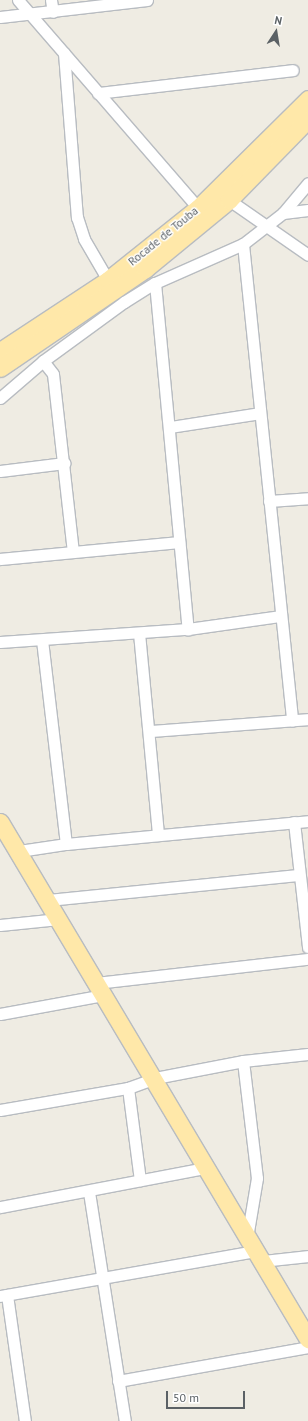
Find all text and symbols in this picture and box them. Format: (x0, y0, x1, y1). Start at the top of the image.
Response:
north arrow (256, 12, 296, 52)
text: N (273, 13, 283, 28)
street label: Rocade de Touba (125, 203, 201, 269)
scale bar (168, 1383, 247, 1409)
text: 50 m (173, 1390, 199, 1405)

